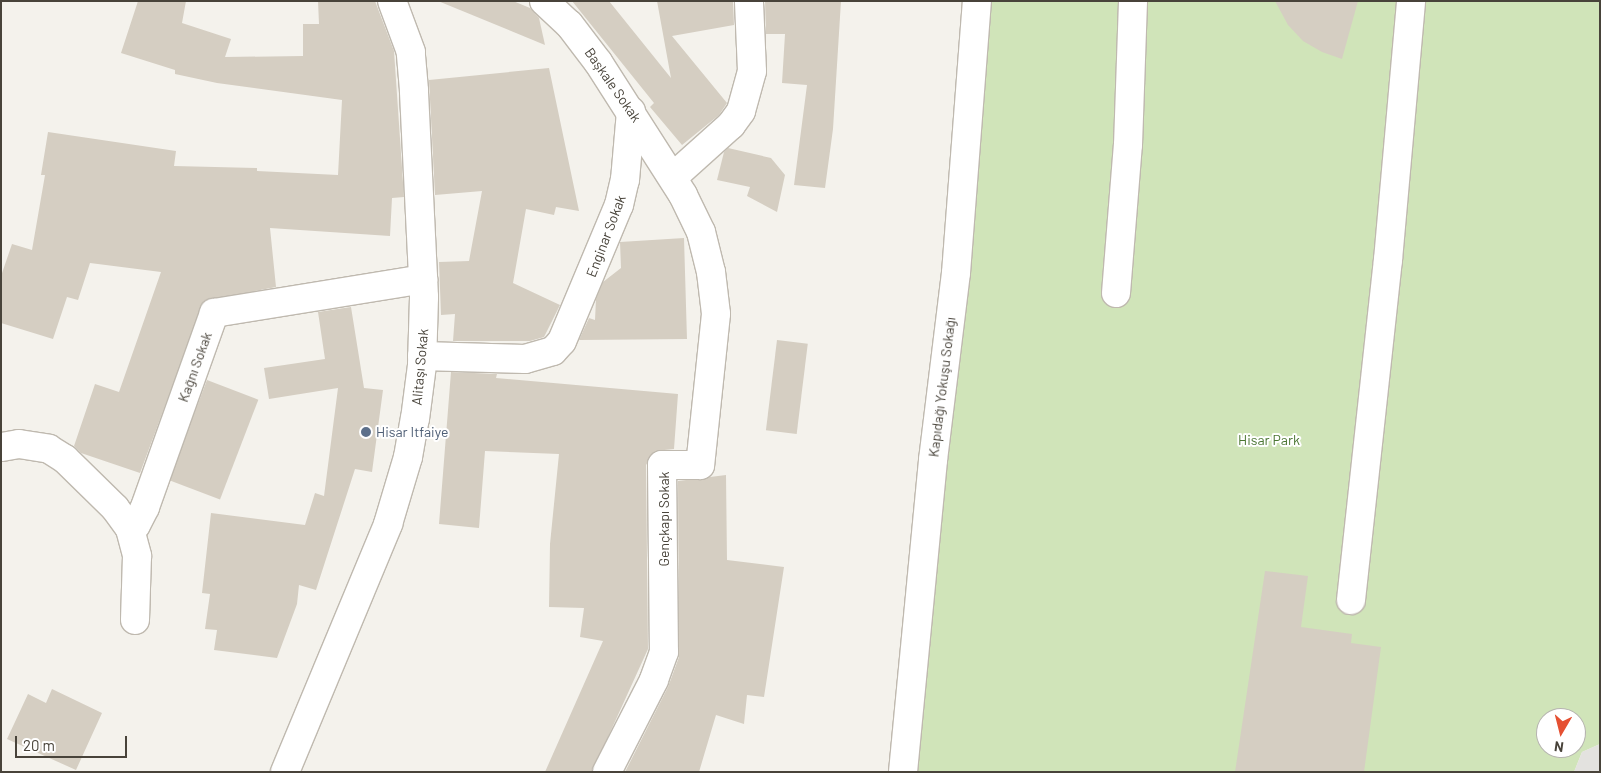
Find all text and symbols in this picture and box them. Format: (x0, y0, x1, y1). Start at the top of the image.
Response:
street label: Başkale Sokak (581, 45, 645, 125)
street label: Enginar Sokak (583, 193, 629, 279)
street label: Kapıdağı Yokuşu Sokağı (925, 316, 959, 458)
street label: Alitaşı Sokak (408, 328, 432, 406)
street label: Kağnı Sokak (175, 330, 215, 404)
place label: Hisar Itfaiye (376, 424, 448, 440)
marker: Hisar Itfaiye (360, 426, 372, 438)
park label: Hisar Park (1238, 432, 1300, 448)
street label: Gençkapı Sokak (656, 471, 672, 567)
north arrow (1536, 708, 1586, 758)
scale bar (18, 726, 130, 758)
text: 20 m (23, 736, 55, 754)
text: N (1553, 738, 1565, 756)

